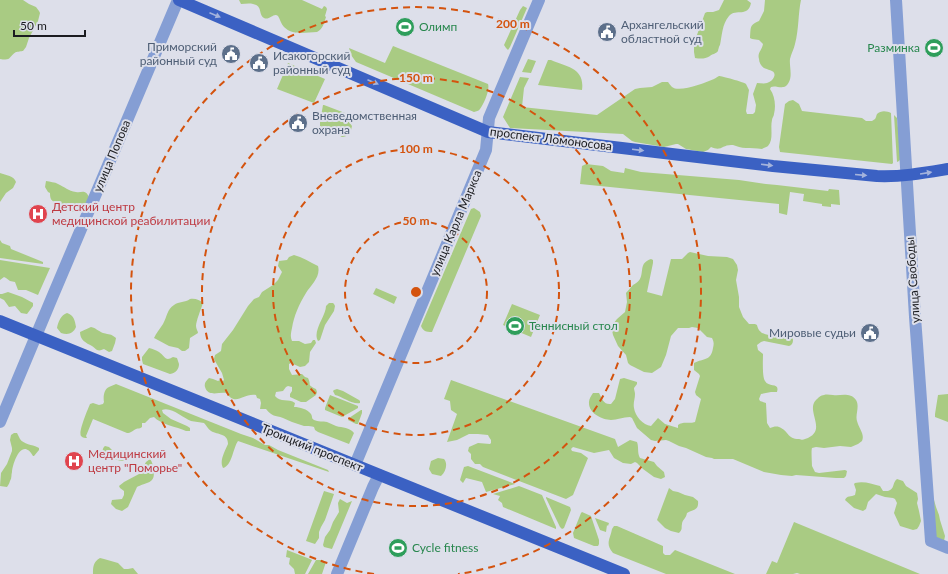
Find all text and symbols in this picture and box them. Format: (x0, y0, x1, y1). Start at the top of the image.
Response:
scale bar (14, 12, 85, 38)
one-way arrow (209, 12, 220, 18)
sports icon: Олимп (394, 16, 416, 38)
text: 200 m (496, 16, 530, 31)
place label: Архангельский областной суд (621, 17, 704, 46)
text: 50 m (20, 18, 47, 33)
place label: Олимп (419, 19, 457, 34)
public building icon: Архангельский областной суд (596, 21, 618, 43)
sports icon: Разминка (923, 37, 945, 59)
place label: Приморский районный суд (140, 39, 218, 68)
place label: Разминка (867, 40, 920, 55)
public building icon: Приморский районный суд (220, 43, 242, 65)
place label: Исакогорский районный суд (273, 48, 351, 77)
public building icon: Исакогорский районный суд (248, 52, 270, 74)
text: 150 m (399, 70, 433, 85)
one-way arrow (367, 80, 379, 86)
place label: Вневедомственная охрана (312, 108, 417, 137)
public building icon: Вневедомственная охрана (287, 112, 309, 134)
street label: улица Попова (90, 118, 133, 194)
street label: проспект Ломоносова (489, 124, 613, 153)
text: 100 m (399, 141, 433, 156)
one-way arrow (632, 146, 644, 153)
one-way arrow (761, 162, 773, 168)
street label: улица Карла Маркса (426, 168, 485, 278)
one-way arrow (920, 170, 933, 176)
one-way arrow (855, 172, 867, 178)
place label: Детский центр медицинской реабилитации (52, 199, 210, 228)
hospital icon: Детский центр медицинской реабилитации (27, 203, 49, 225)
text: 50 m (403, 213, 429, 228)
street label: улица Свободы (902, 236, 923, 324)
centre of rings (409, 285, 423, 299)
sports icon: Теннисный стол (504, 315, 526, 337)
place label: Теннисный стол (529, 318, 618, 333)
public building icon: Мировые судьи (859, 322, 881, 344)
place label: Мировые судьи (769, 325, 856, 340)
street label: Троицкий проспект (259, 420, 365, 475)
place label: Медицинский центр "Поморье" (88, 446, 182, 475)
hospital icon: Медицинский центр "Поморье" (63, 450, 85, 472)
sports icon: Cycle fitness (387, 537, 409, 559)
place label: Cycle fitness (412, 540, 478, 555)

